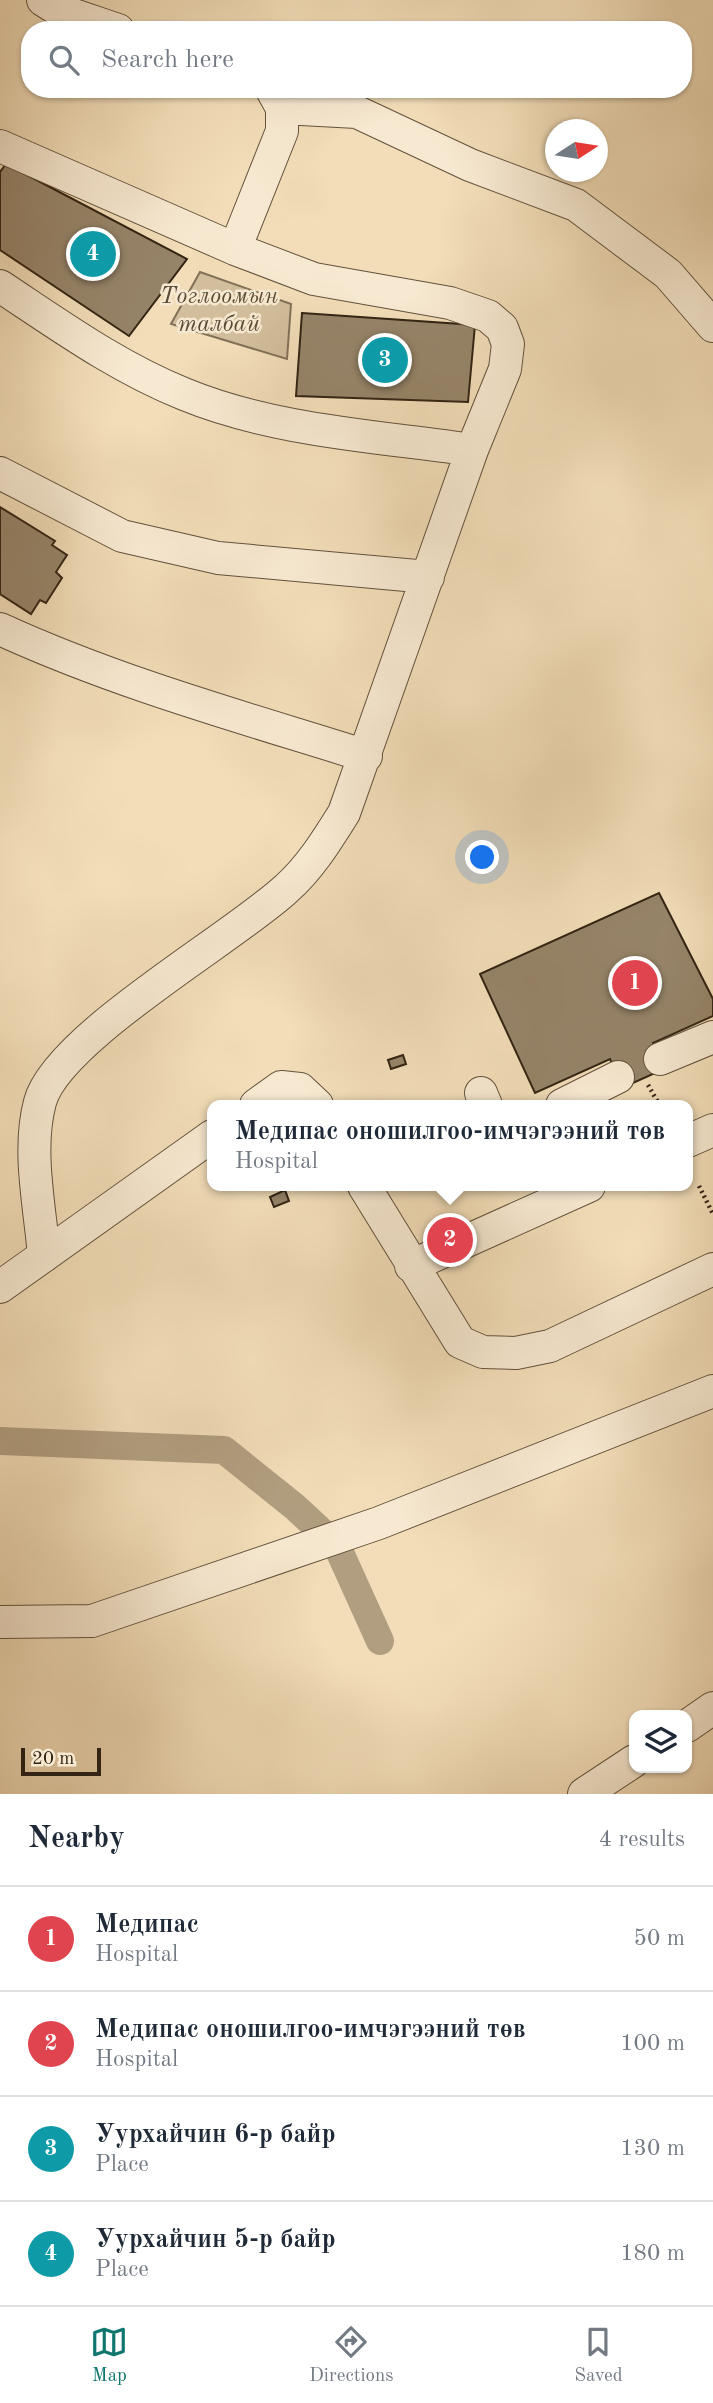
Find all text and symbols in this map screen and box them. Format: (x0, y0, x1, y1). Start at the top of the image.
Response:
search box (21, 21, 692, 98)
icon: search (45, 41, 83, 79)
text: Search here (101, 47, 234, 73)
north arrow (545, 119, 608, 182)
pin: 4 (70, 228, 116, 280)
park label: Тоглоомын талбай (160, 285, 279, 337)
pin: 3 (362, 334, 408, 386)
your location (465, 840, 499, 874)
pin: 1 (612, 957, 658, 1009)
popup (207, 1100, 693, 1191)
text: Медипас оношилгоо-имчэгээний төв (235, 1119, 665, 1145)
text: Hospital (235, 1150, 318, 1173)
pin: 2 (427, 1214, 473, 1266)
map controls (629, 1710, 692, 1773)
button: layers (629, 1710, 692, 1773)
scale bar (21, 1745, 102, 1777)
text: 20 m (32, 1750, 74, 1769)
text: Nearby (28, 1824, 125, 1854)
text: 4 results (599, 1828, 685, 1851)
text: Медипас (95, 1912, 199, 1938)
text: 1 (44, 1927, 58, 1950)
text: 50 m (634, 1927, 685, 1950)
text: Hospital (95, 1943, 178, 1966)
text: Медипас оношилгоо-имчэгээний төв (95, 2017, 526, 2043)
text: 2 (44, 2032, 58, 2055)
text: 100 m (620, 2032, 685, 2055)
text: Hospital (95, 2048, 178, 2071)
text: Уурхайчин 6-р байр (95, 2122, 336, 2148)
text: 3 (44, 2137, 58, 2160)
text: 130 m (620, 2137, 685, 2160)
text: Place (95, 2153, 149, 2176)
text: Уурхайчин 5-р байр (95, 2227, 336, 2253)
text: 4 (44, 2242, 58, 2265)
text: 180 m (620, 2242, 685, 2265)
text: Place (95, 2258, 149, 2281)
tab: Map (90, 2323, 128, 2388)
tab: Directions (309, 2323, 394, 2388)
tab: Saved (574, 2323, 623, 2388)

